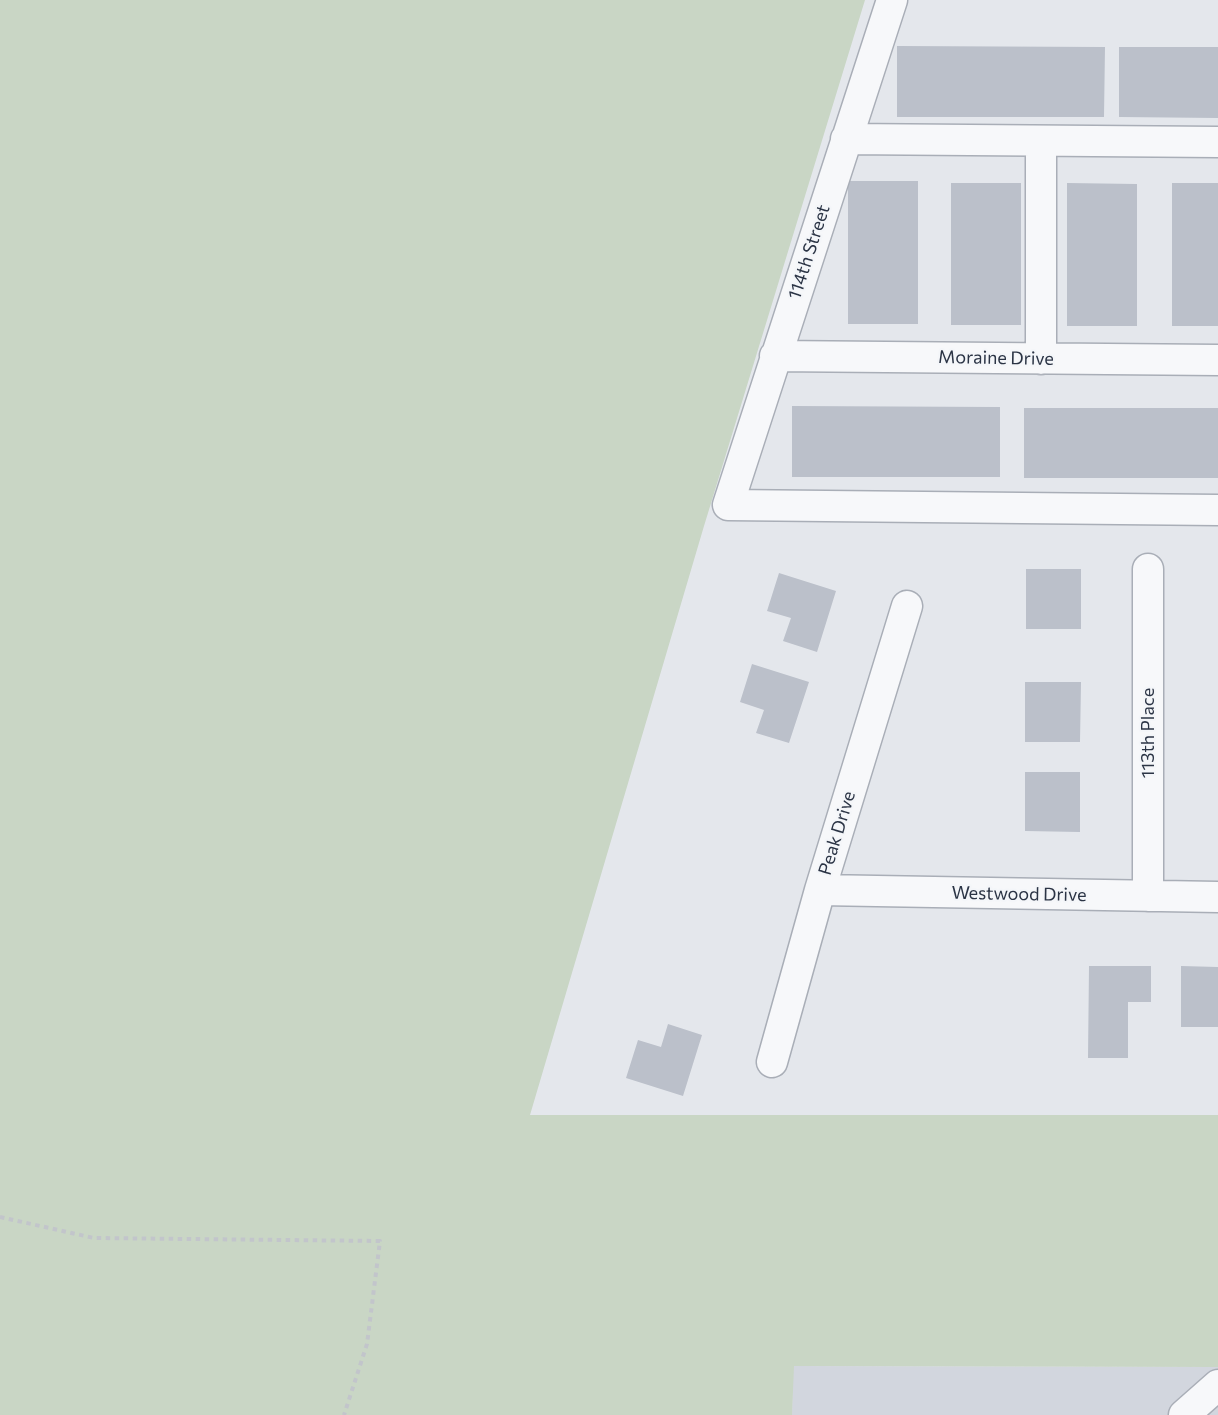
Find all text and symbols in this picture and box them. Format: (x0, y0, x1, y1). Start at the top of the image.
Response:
street label: 114th Street (784, 202, 834, 302)
street label: Moraine Drive (938, 346, 1054, 370)
street label: 113th Place (1137, 688, 1159, 778)
street label: Peak Drive (814, 788, 860, 878)
street label: Westwood Drive (951, 882, 1087, 906)

